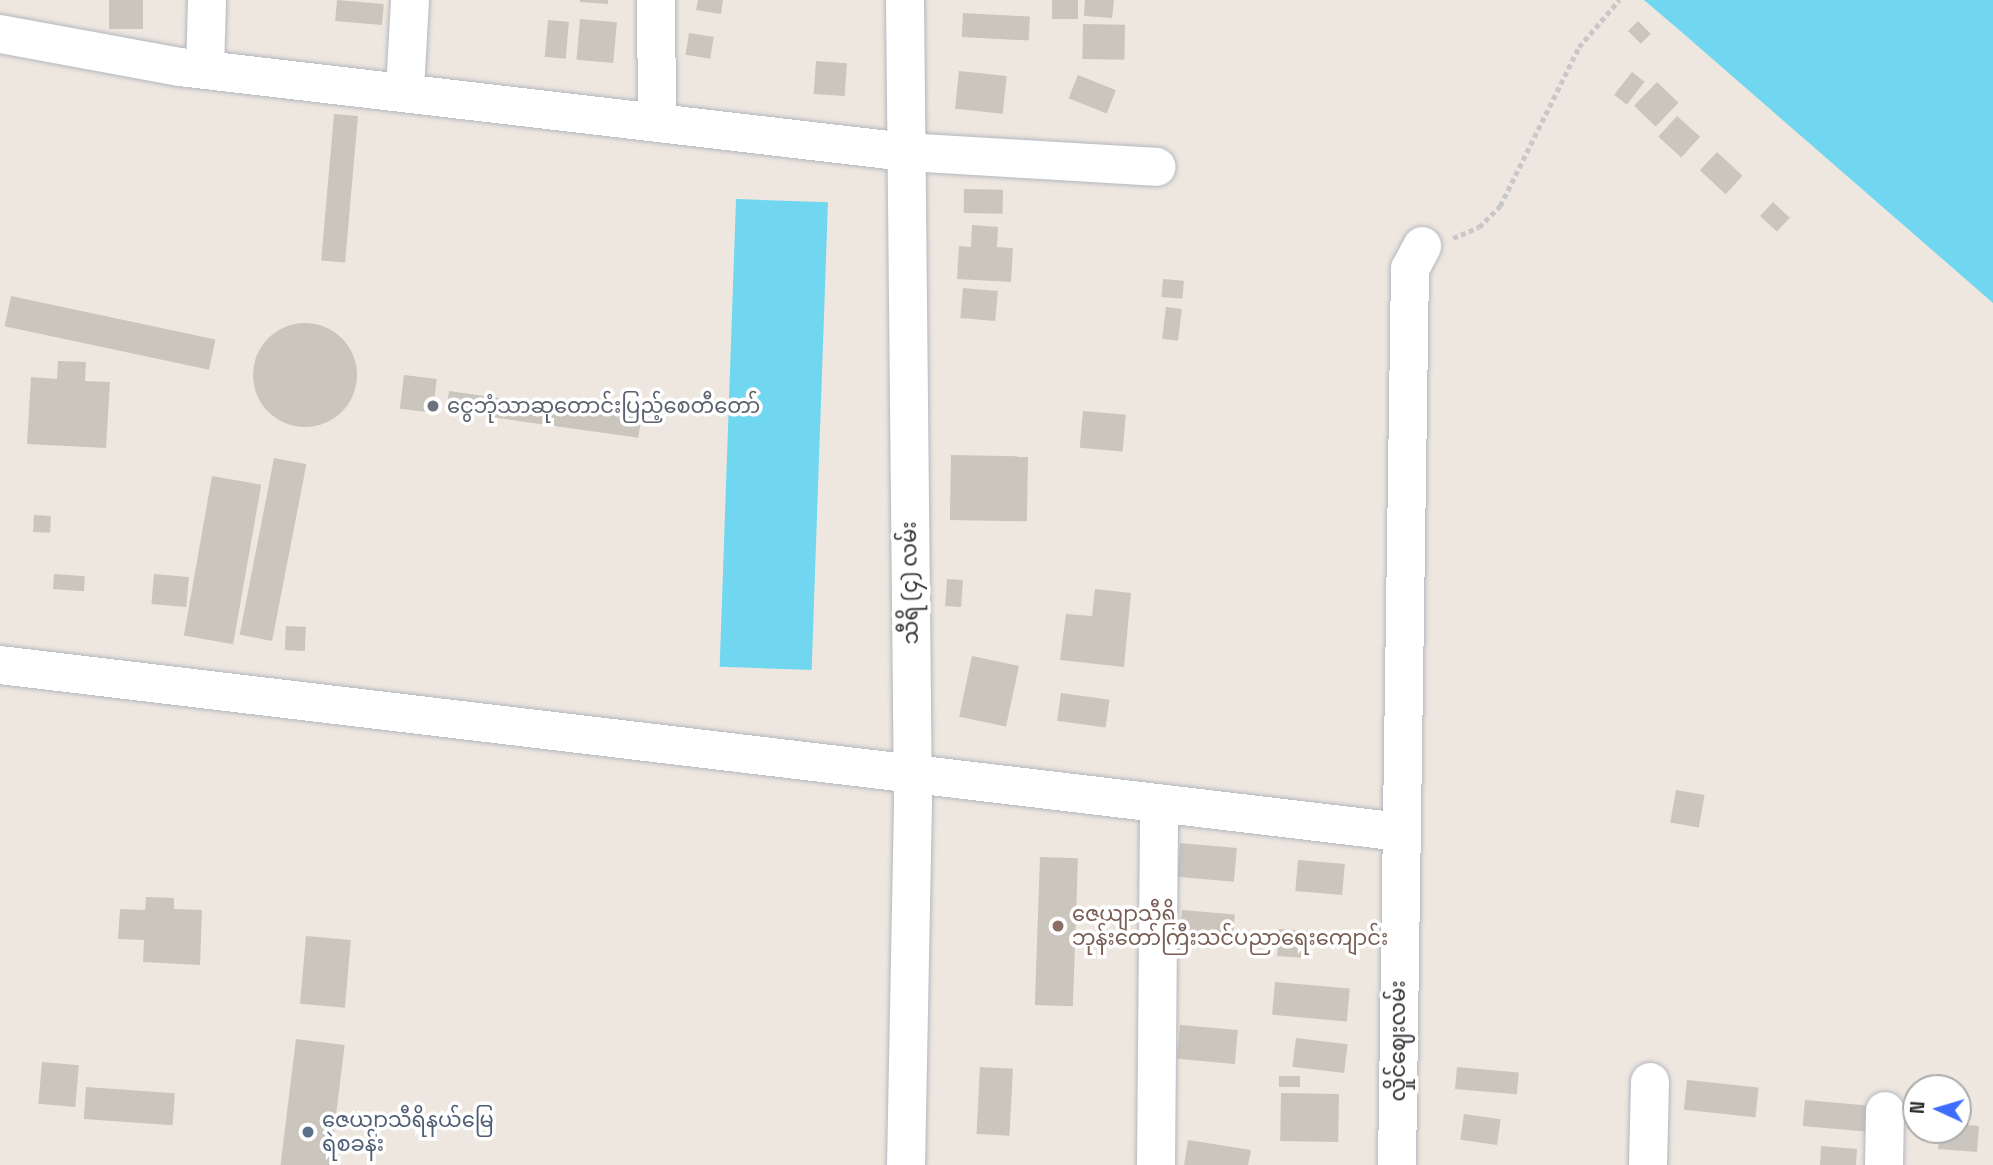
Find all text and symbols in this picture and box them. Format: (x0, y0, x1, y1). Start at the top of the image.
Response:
place label: ငွေဘုံသာဆုတောင်းပြည့်စေတီတော် (447, 393, 760, 419)
marker: ငွေဘုံသာဆုတောင်းပြည့်စေတီတော် (425, 398, 441, 414)
street label: သီရိ (၄) လမ်း (896, 521, 924, 645)
place label: ဇေယျာသီရိ ဘုန်းတော်ကြီးသင်ပညာရေးကျောင်း (1072, 901, 1388, 951)
marker: ဇေယျာသီရိ ဘုန်းတော်ကြီးသင်ပညာရေးကျောင်း (1050, 918, 1066, 934)
street label: လှိုင်ဈေးလမ်း (1385, 981, 1411, 1101)
north arrow (1902, 1074, 1972, 1144)
text: N (1905, 1100, 1930, 1115)
place label: ဇေယျာသီရိနယ်မြေ ရဲစခန်း (322, 1107, 494, 1157)
marker: ဇေယျာသီရိနယ်မြေ ရဲစခန်း (300, 1124, 316, 1140)

